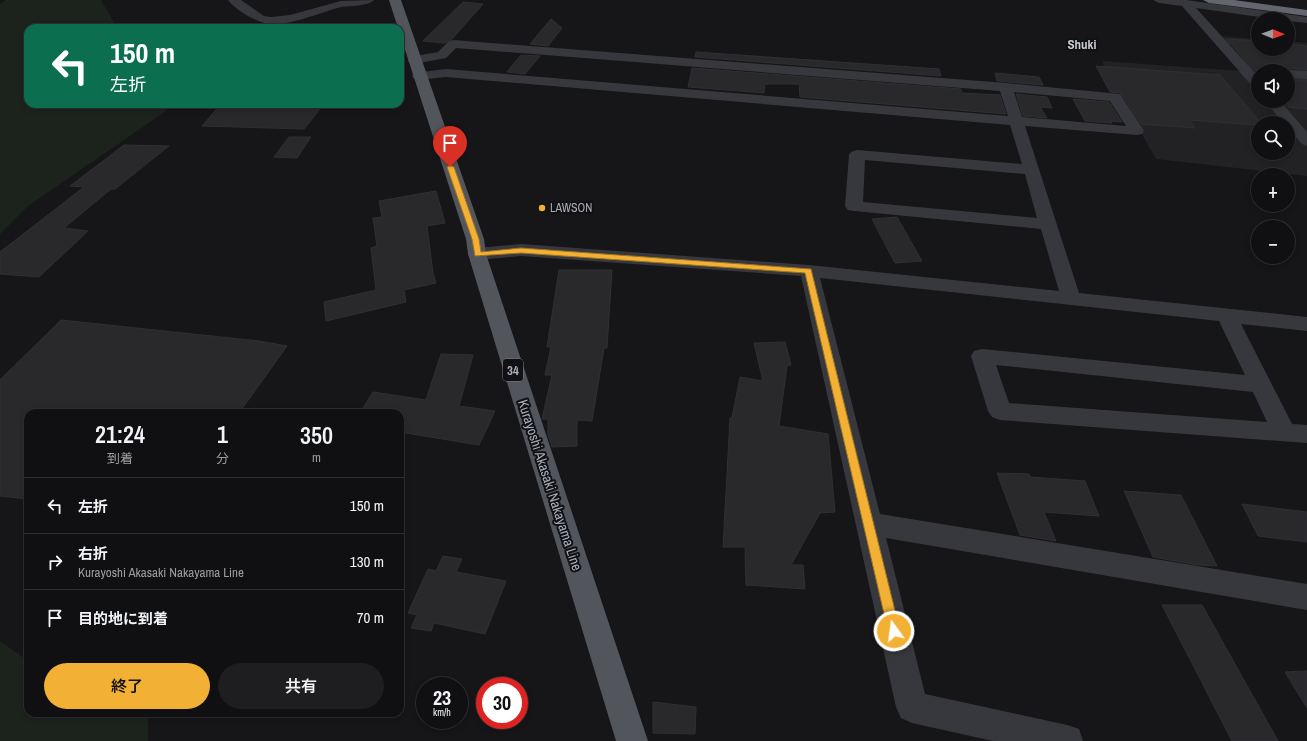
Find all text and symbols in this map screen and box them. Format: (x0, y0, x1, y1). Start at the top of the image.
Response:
north arrow (1251, 12, 1295, 56)
map controls (1251, 12, 1295, 264)
text: 150 m (110, 34, 175, 72)
district label: Shuki (1067, 36, 1097, 53)
icon: left (44, 40, 96, 92)
button: sound (1251, 64, 1295, 108)
text: 左折 (110, 72, 146, 97)
button: search (1251, 116, 1295, 160)
pin (433, 126, 467, 167)
icon: arrive (439, 132, 461, 154)
button: + (1251, 168, 1295, 212)
place label: LAWSON (550, 200, 592, 216)
marker: LAWSON (537, 203, 547, 213)
button: − (1251, 220, 1295, 264)
road number: 34 (503, 359, 523, 381)
street label: Kurayoshi Akasaki Nakayama Line (514, 397, 586, 573)
text: 21:24 (95, 418, 145, 450)
text: 1 (217, 418, 228, 450)
text: 350 (300, 419, 333, 451)
text: m (312, 449, 321, 466)
text: 到着 (107, 450, 133, 467)
text: 分 (216, 450, 229, 467)
icon: left (44, 495, 66, 517)
text: 150 m (350, 495, 384, 516)
text: 左折 (78, 496, 108, 517)
text: 右折 (78, 543, 108, 564)
icon: right (44, 551, 66, 573)
text: 130 m (350, 551, 384, 572)
text: Kurayoshi Akasaki Nakayama Line (78, 564, 244, 581)
icon: arrive (44, 607, 66, 629)
text: 70 m (357, 607, 384, 628)
text: 目的地に到着 (78, 608, 168, 629)
position arrow (873, 610, 915, 652)
button: 終了 (44, 663, 210, 709)
button: 共有 (218, 663, 384, 709)
speed limit sign: 30 (476, 677, 528, 729)
text: 23 (433, 684, 451, 711)
text: km/h (433, 706, 451, 719)

